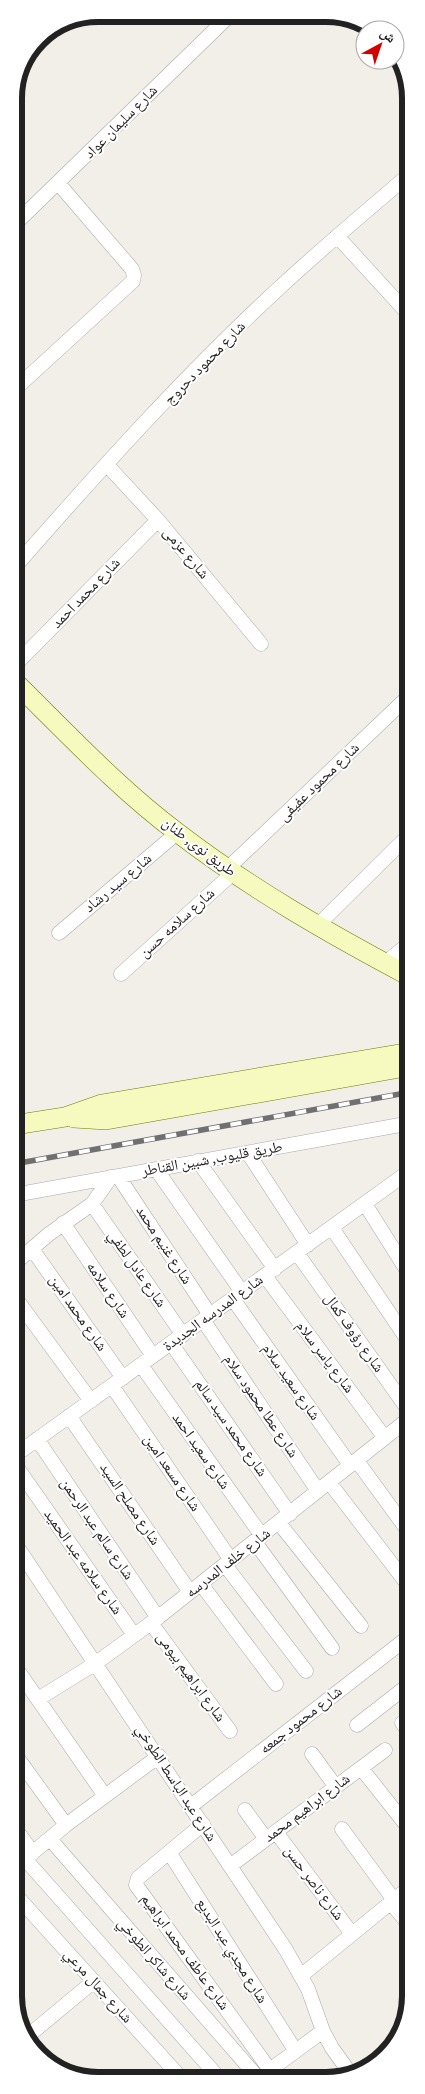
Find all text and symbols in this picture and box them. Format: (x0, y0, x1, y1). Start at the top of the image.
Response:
north arrow (355, 20, 405, 70)
text: ش (376, 23, 400, 48)
street label: شارع سليمان عواد (79, 80, 163, 164)
street label: شارع محمود دحروج (160, 316, 251, 410)
street label: شارع عزمى (158, 522, 214, 584)
street label: شارع محمد احمد (47, 553, 125, 633)
street label: شارع محمود عفيفى (274, 738, 364, 826)
street label: طريق نوى, طنان (158, 812, 240, 882)
street label: شارع سيد رشاد (80, 848, 156, 918)
street label: شارع سلامه حسن (135, 883, 220, 963)
street label: طريق قليوب, شبين القناطر (139, 1136, 284, 1182)
street label: شارع غنيم محمد (131, 1202, 197, 1289)
street label: شارع عادل لطفي (102, 1226, 171, 1312)
street label: شارع سلامه (81, 1258, 135, 1323)
street label: شارع المدرسه الجديدة (159, 1269, 268, 1357)
street label: شارع محمد امين (44, 1270, 112, 1356)
street label: شارع رؤوف كمال (319, 1289, 389, 1377)
street label: شارع ياسر سلام (291, 1316, 359, 1398)
street label: شارع سعيد سلام (257, 1339, 325, 1425)
street label: شارع عطا محمود سلام (218, 1350, 304, 1462)
street label: شارع محمد سيد سالم (189, 1375, 273, 1481)
street label: شارع سعيد احمد (167, 1408, 235, 1494)
street label: شارع مسعد امين (138, 1430, 206, 1516)
street label: شارع مصلح السيد (94, 1458, 166, 1550)
street label: شارع سالم عبد الرحمن (55, 1474, 139, 1584)
street label: شارع سلامه عبد الحميد (39, 1505, 127, 1619)
street label: شارع خلف المدرسه (181, 1523, 275, 1603)
street label: شارع ابراهيم بيومى (151, 1628, 231, 1726)
street label: شارع محمود جمعه (255, 1681, 347, 1759)
street label: شارع عبد الباسط الطوخي (129, 1720, 222, 1846)
street label: شارع ابراهيم محمد (260, 1769, 355, 1847)
street label: شارع ناصر حسن (279, 1841, 349, 1925)
street label: شارع عاطف محمد ابراهيم (136, 1889, 235, 2015)
street label: شارع مجدي عبد البديع (191, 1894, 273, 2008)
street label: شارع شاكر الطوخي (112, 1913, 196, 2006)
street label: شارع جمال مرعي (58, 1944, 137, 2028)

